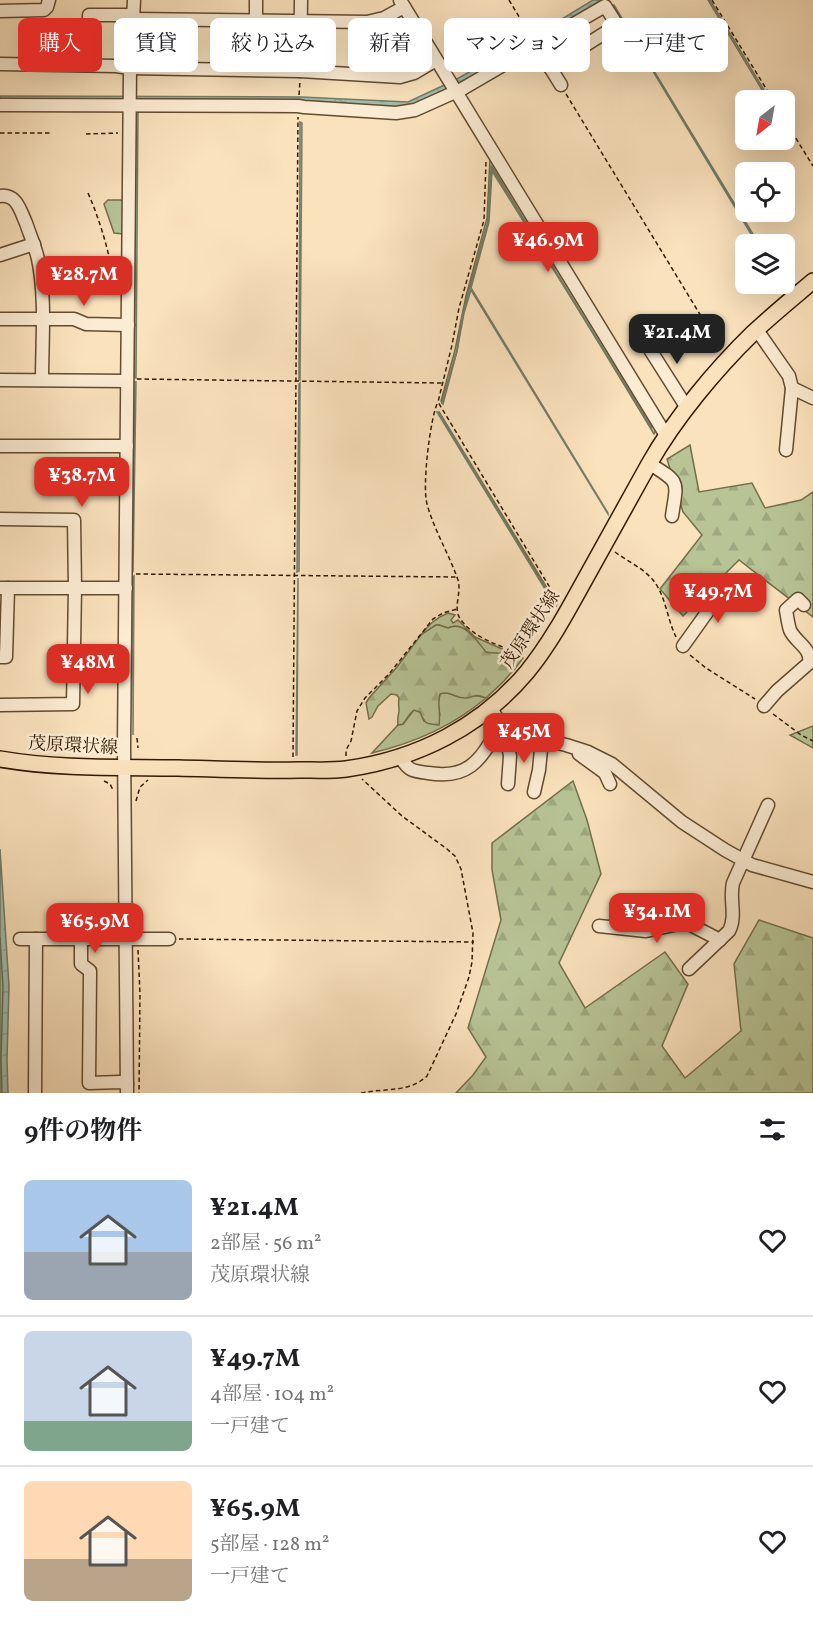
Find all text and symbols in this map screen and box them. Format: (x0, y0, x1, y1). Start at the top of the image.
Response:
chip: 購入 (18, 18, 102, 72)
chip: 賃貸 (114, 18, 198, 72)
chip: 絞り込み (210, 18, 336, 72)
chip: 新着 (348, 18, 432, 72)
chip: マンション (444, 18, 590, 72)
chip: 一戸建て (602, 18, 728, 72)
north arrow (735, 90, 795, 150)
map controls (735, 90, 795, 294)
button: locate (735, 162, 795, 222)
pin: ¥46.9M (499, 222, 597, 273)
text: ¥46.9M (512, 227, 584, 255)
button: layers (735, 234, 795, 294)
pin: ¥28.7M (35, 256, 133, 307)
text: ¥28.7M (50, 261, 118, 289)
pin: ¥21.4M (628, 314, 726, 365)
text: ¥21.4M (643, 319, 711, 347)
pin: ¥38.7M (33, 457, 131, 508)
text: ¥38.7M (48, 462, 116, 490)
pin: ¥49.7M (669, 573, 767, 624)
text: ¥49.7M (683, 578, 753, 606)
street label: 茂原環状線 (496, 586, 567, 674)
pin: ¥48M (52, 644, 124, 695)
text: ¥48M (61, 649, 115, 677)
pin: ¥45M (488, 713, 560, 764)
text: ¥45M (497, 718, 551, 746)
street label: 茂原環状線 (27, 732, 119, 761)
pin: ¥34.1M (608, 893, 706, 944)
text: ¥34.1M (623, 898, 691, 926)
pin: ¥65.9M (46, 903, 144, 954)
text: ¥65.9M (60, 908, 130, 936)
icon: filters (756, 1113, 789, 1146)
text: 9件の物件 (24, 1114, 142, 1150)
text: ¥21.4M (210, 1190, 299, 1226)
icon: home (72, 1204, 144, 1276)
icon: heart (756, 1224, 789, 1257)
text: 2部屋 · 56 m² (210, 1230, 322, 1258)
text: 茂原環状線 (210, 1262, 310, 1290)
text: ¥49.7M (210, 1341, 300, 1377)
icon: home (72, 1355, 144, 1427)
icon: heart (756, 1375, 789, 1408)
text: 4部屋 · 104 m² (210, 1381, 334, 1409)
text: 一戸建て (210, 1413, 290, 1441)
text: ¥65.9M (210, 1491, 300, 1527)
icon: home (72, 1505, 144, 1577)
icon: heart (756, 1525, 789, 1558)
text: 5部屋 · 128 m² (210, 1531, 329, 1559)
text: 一戸建て (210, 1563, 290, 1591)

